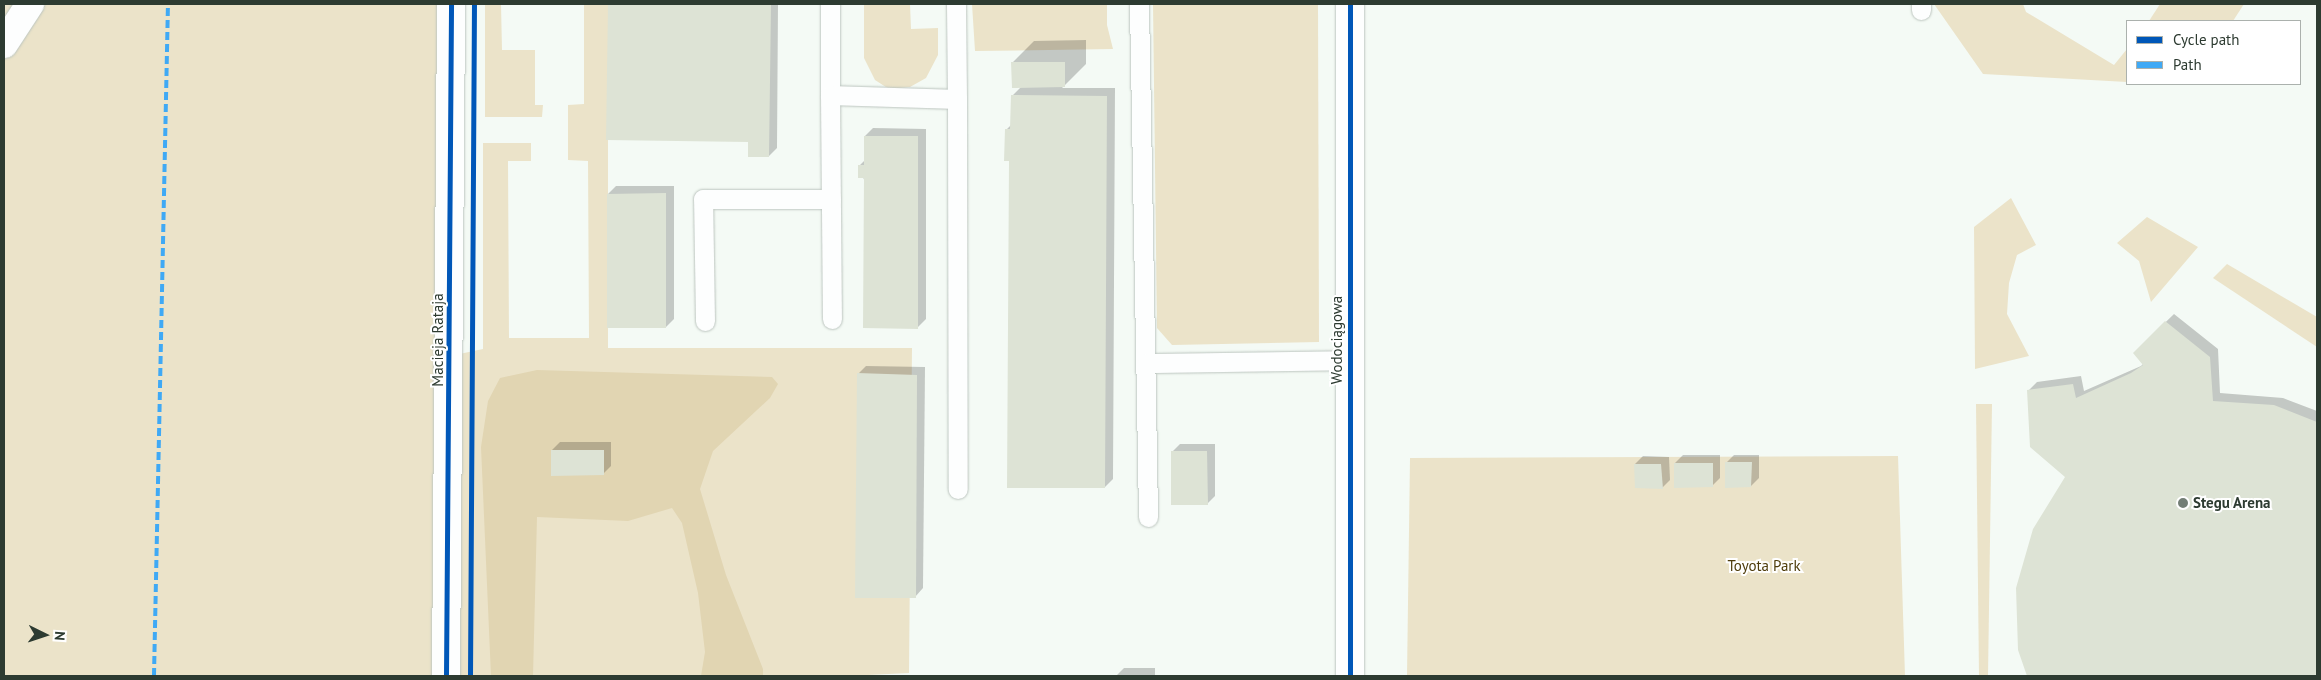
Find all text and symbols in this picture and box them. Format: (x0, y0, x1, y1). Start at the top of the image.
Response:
legend (2126, 20, 2301, 85)
text: Cycle path (2173, 30, 2239, 49)
text: Path (2173, 55, 2202, 74)
street label: Macieja Rataja (429, 293, 447, 387)
street label: Wodociągowa (1328, 296, 1346, 384)
place label: Stegu Arena (2193, 494, 2271, 512)
marker: Stegu Arena (2177, 497, 2189, 509)
park label: Toyota Park (1727, 557, 1801, 575)
north arrow (20, 610, 70, 660)
text: N (51, 631, 69, 641)

